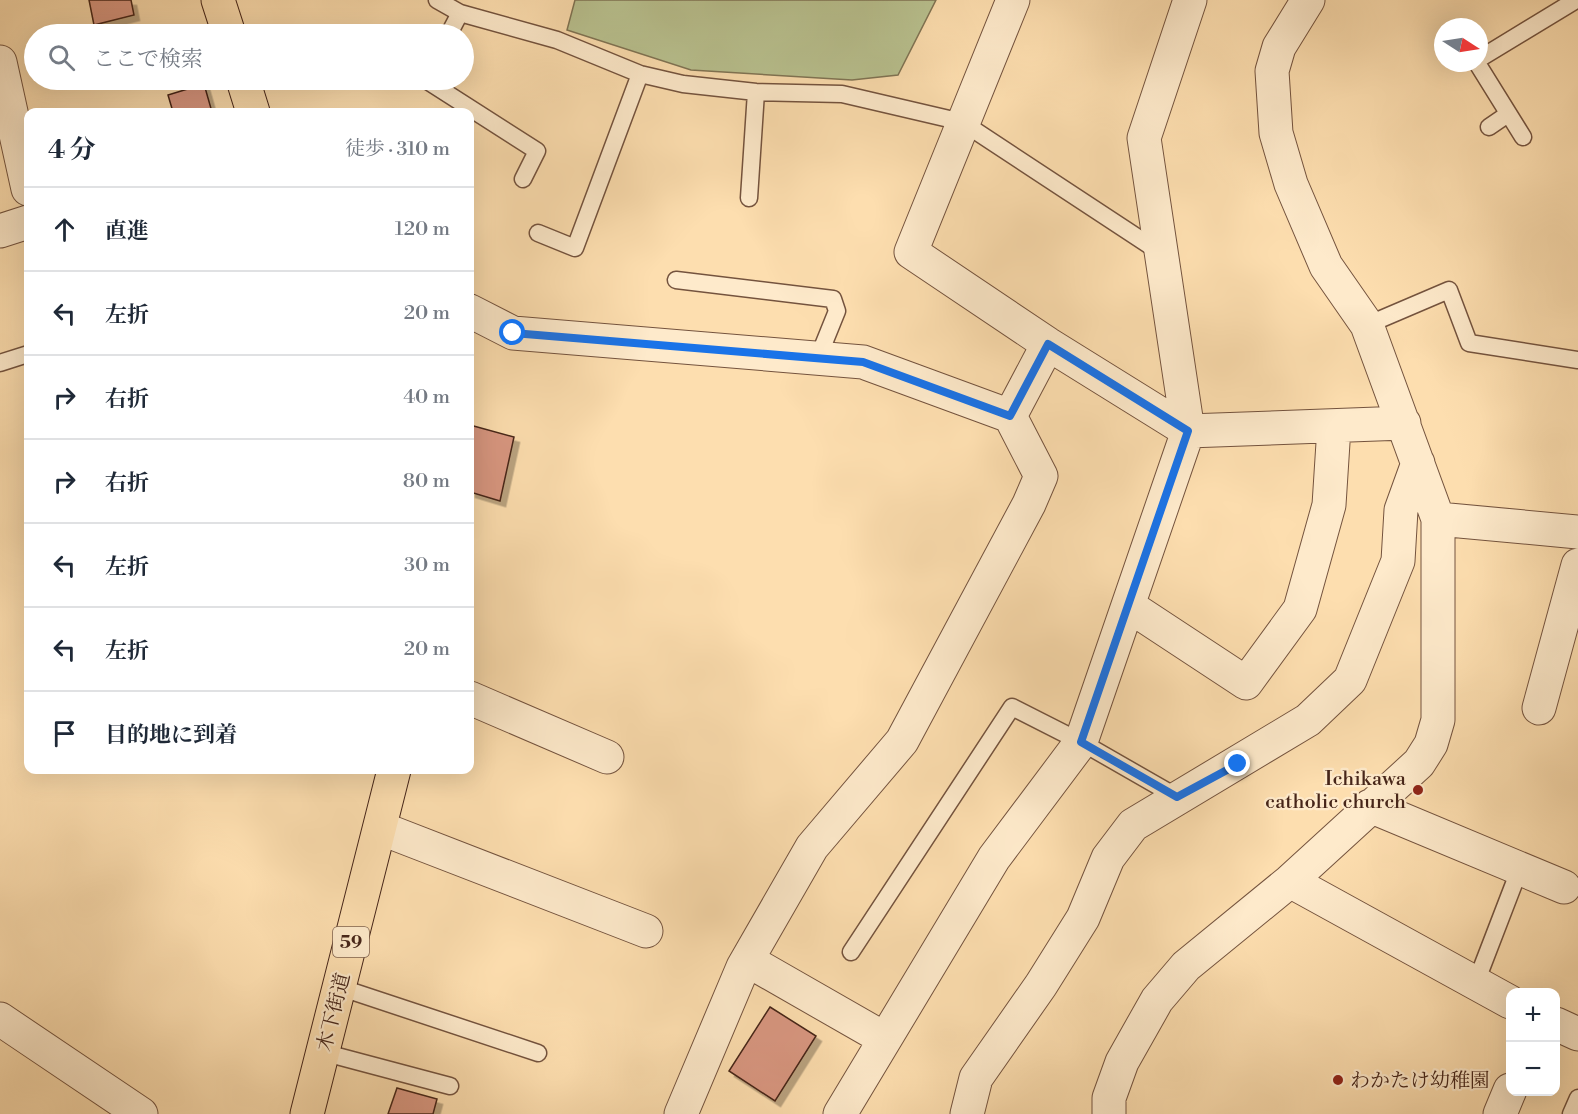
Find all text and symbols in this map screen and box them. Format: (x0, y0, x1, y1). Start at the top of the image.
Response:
north arrow (1434, 18, 1488, 72)
search box (24, 24, 474, 90)
icon: search (45, 41, 78, 74)
text: ここで検索 (93, 46, 203, 73)
text: 4 分 (48, 134, 96, 166)
text: 徒歩 · 310 m (345, 137, 450, 162)
icon: ahead (48, 213, 81, 246)
text: 120 m (395, 217, 450, 242)
text: 直進 (105, 218, 149, 245)
icon: left (48, 297, 81, 330)
text: 20 m (404, 301, 450, 326)
text: 左折 (105, 302, 149, 329)
route start (499, 319, 525, 345)
icon: right (48, 381, 81, 414)
text: 40 m (403, 385, 450, 410)
text: 右折 (105, 386, 149, 413)
icon: right (48, 465, 81, 498)
text: 80 m (403, 469, 450, 494)
text: 右折 (105, 470, 149, 497)
icon: left (48, 549, 81, 582)
text: 30 m (404, 553, 450, 578)
text: 左折 (105, 554, 149, 581)
icon: left (48, 633, 81, 666)
text: 20 m (404, 637, 450, 662)
text: 左折 (105, 638, 149, 665)
icon: arrive (48, 717, 81, 750)
text: 目的地に到着 (105, 722, 237, 749)
route end (1224, 750, 1250, 776)
place label: Ichikawa catholic church (1265, 767, 1407, 815)
marker: Ichikawa catholic church (1411, 783, 1425, 797)
road number: 59 (333, 927, 369, 957)
street label: 木下街道 (313, 971, 356, 1054)
map controls (1506, 988, 1560, 1096)
button: + (1506, 988, 1560, 1042)
button: − (1506, 1042, 1560, 1096)
place label: わかたけ幼稚園 (1350, 1069, 1490, 1094)
marker: わかたけ幼稚園 (1331, 1073, 1345, 1087)

